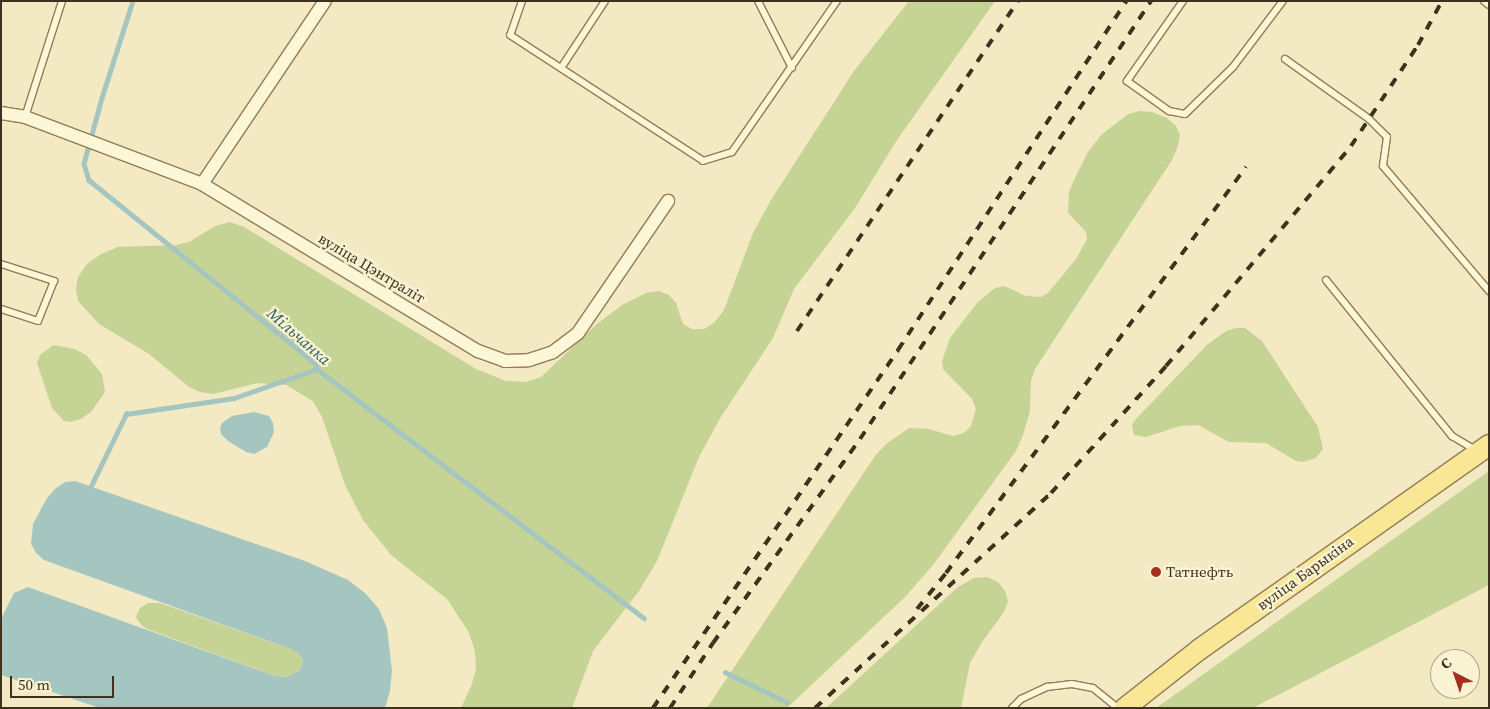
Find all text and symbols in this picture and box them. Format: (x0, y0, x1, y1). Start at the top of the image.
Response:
street label: вуліца Цэнтраліт (315, 229, 429, 307)
water label: Мільчанка (263, 303, 335, 369)
street label: вуліца Барыкіна (1253, 532, 1357, 614)
place label: Татнефть (1166, 563, 1233, 581)
marker: Татнефть (1150, 566, 1162, 578)
north arrow (1430, 649, 1480, 699)
text: С (1436, 653, 1456, 674)
scale bar (12, 666, 116, 698)
text: 50 m (18, 674, 50, 695)

